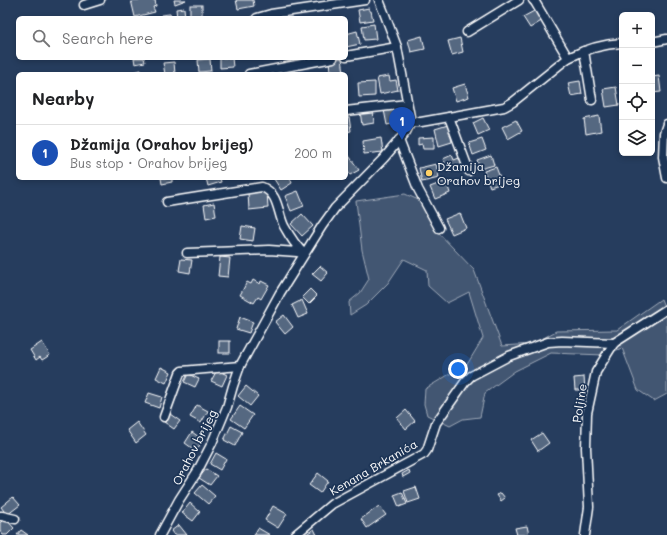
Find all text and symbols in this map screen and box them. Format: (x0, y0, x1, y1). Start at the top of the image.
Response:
map controls (619, 12, 655, 156)
button: + (619, 12, 655, 48)
search box (16, 16, 348, 60)
icon: search (30, 27, 52, 49)
text: Search here (62, 28, 153, 48)
button: − (619, 48, 655, 84)
button: locate (619, 84, 655, 120)
text: Nearby (32, 87, 94, 109)
pin: 1 (389, 107, 415, 140)
button: layers (619, 120, 655, 156)
text: Džamija (Orahov brijeg) (70, 134, 253, 154)
text: 1 (42, 144, 48, 161)
text: 200 m (294, 144, 332, 161)
text: Bus stop · Orahov brijeg (70, 154, 227, 171)
place label: Džamija Orahov brijeg (437, 158, 520, 188)
marker: Džamija Orahov brijeg (424, 168, 434, 178)
your location (448, 359, 468, 379)
street label: Poljine (568, 382, 590, 424)
street label: Orahov brijeg (168, 406, 220, 488)
street label: Kenana Brkanića (326, 435, 420, 499)

